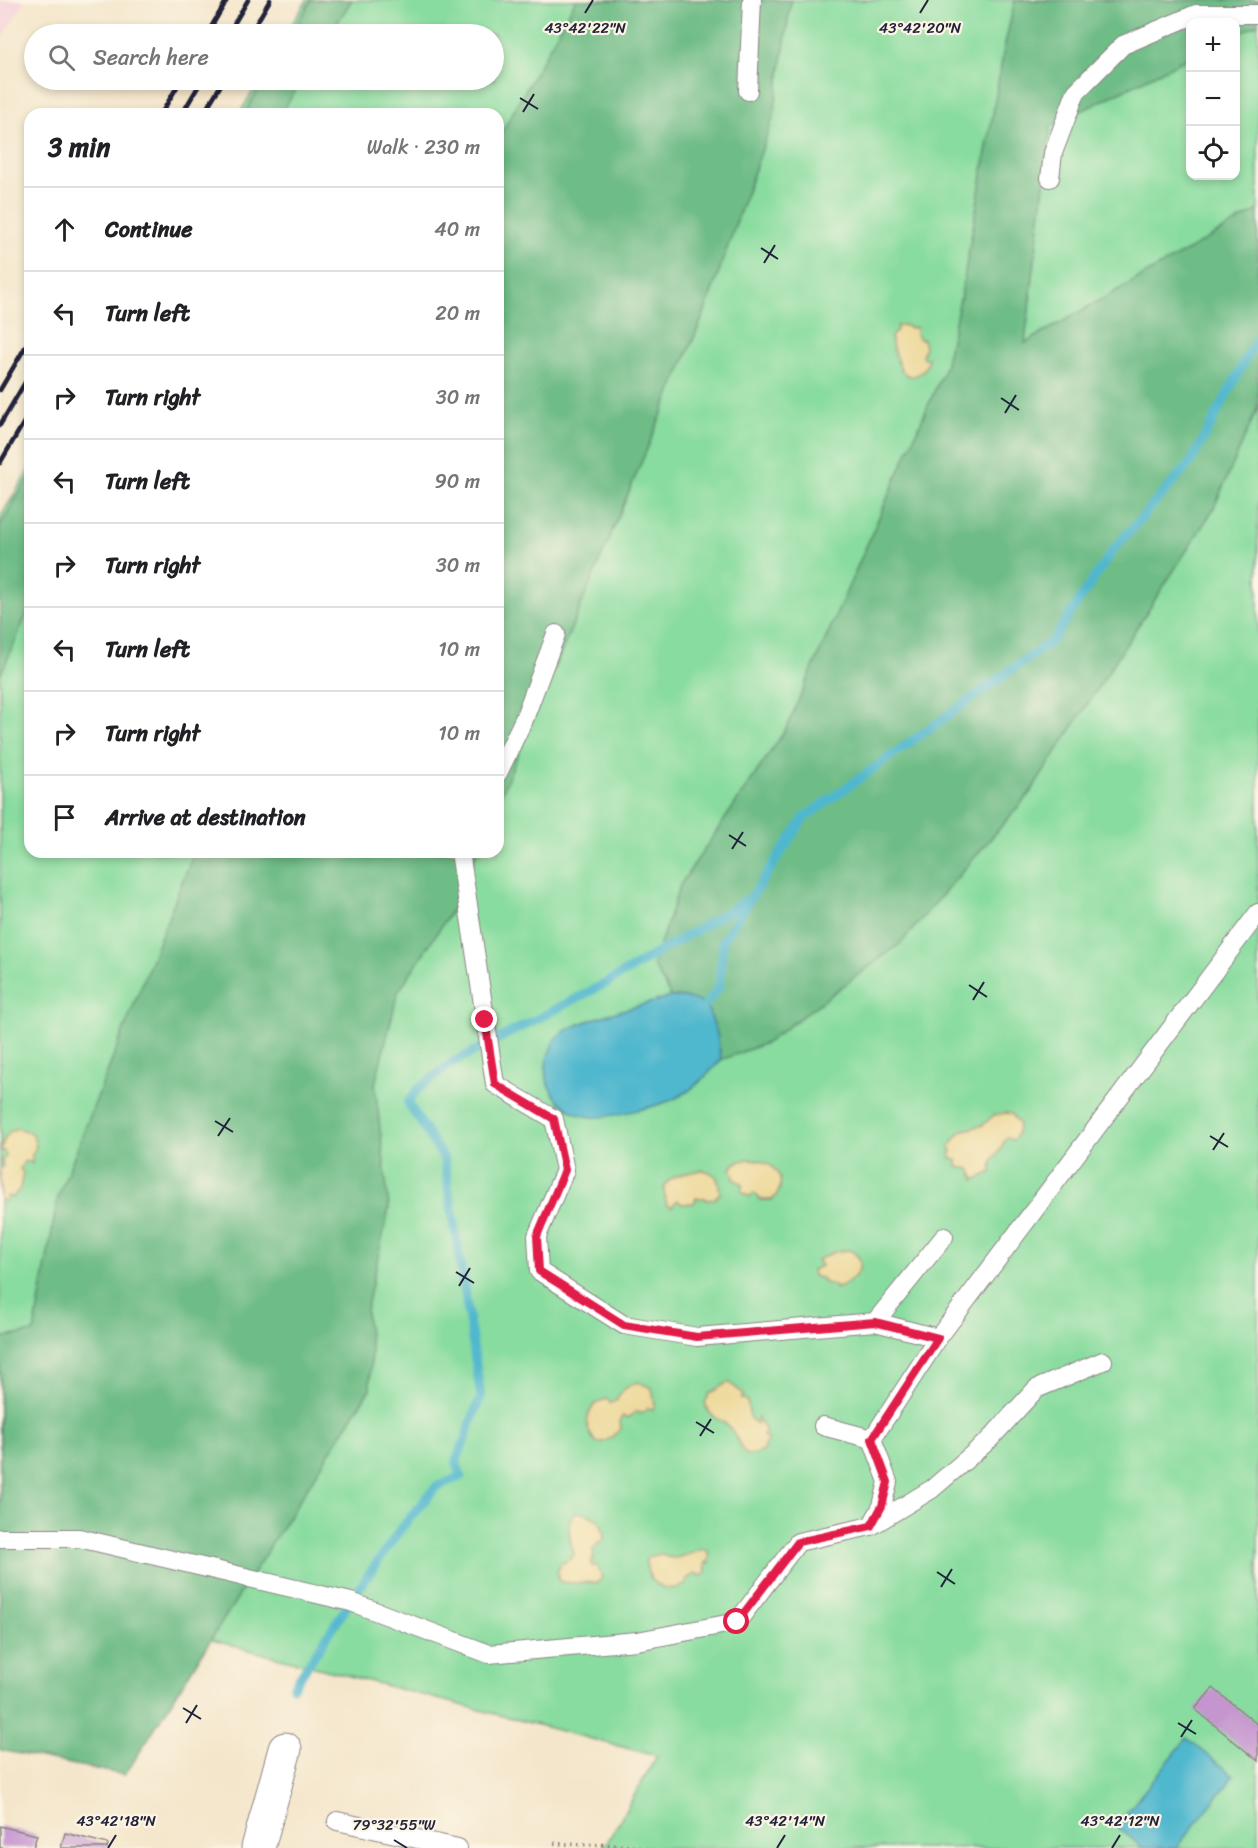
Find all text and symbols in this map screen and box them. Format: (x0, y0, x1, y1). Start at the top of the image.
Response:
text: 43°42'22"N (544, 15, 626, 41)
text: 43°42'20"N (879, 15, 962, 41)
map controls (1186, 18, 1240, 180)
button: + (1186, 18, 1240, 72)
search box (24, 24, 504, 90)
text: Search here (93, 38, 209, 77)
icon: search (45, 41, 78, 74)
button: − (1186, 72, 1240, 126)
text: 3 min (48, 124, 110, 170)
button: locate (1186, 126, 1240, 180)
text: Walk · 230 m (367, 130, 480, 165)
text: Continue (105, 210, 193, 249)
text: 40 m (434, 212, 480, 247)
icon: ahead (48, 213, 81, 246)
text: Turn left (105, 294, 190, 333)
text: 20 m (435, 296, 480, 331)
icon: left (48, 297, 81, 330)
text: Turn right (105, 378, 200, 417)
text: 30 m (436, 380, 480, 415)
icon: right (48, 381, 81, 414)
text: Turn left (105, 462, 190, 501)
text: 90 m (435, 464, 480, 499)
icon: left (48, 465, 81, 498)
text: Turn right (105, 546, 200, 585)
text: 30 m (436, 548, 480, 583)
icon: right (48, 549, 81, 582)
text: Turn left (105, 630, 190, 669)
text: 10 m (438, 632, 480, 667)
icon: left (48, 633, 81, 666)
text: Turn right (105, 714, 200, 753)
text: 10 m (438, 716, 480, 751)
icon: right (48, 717, 81, 750)
text: Arrive at destination (105, 798, 306, 837)
icon: arrive (48, 801, 81, 834)
route end (471, 1006, 497, 1032)
route start (723, 1608, 749, 1634)
text: 43°42'18"N (76, 1808, 156, 1834)
text: 43°42'14"N (745, 1808, 826, 1834)
text: 43°42'12"N (1080, 1808, 1160, 1834)
text: 79°32'55"W (353, 1812, 436, 1838)

